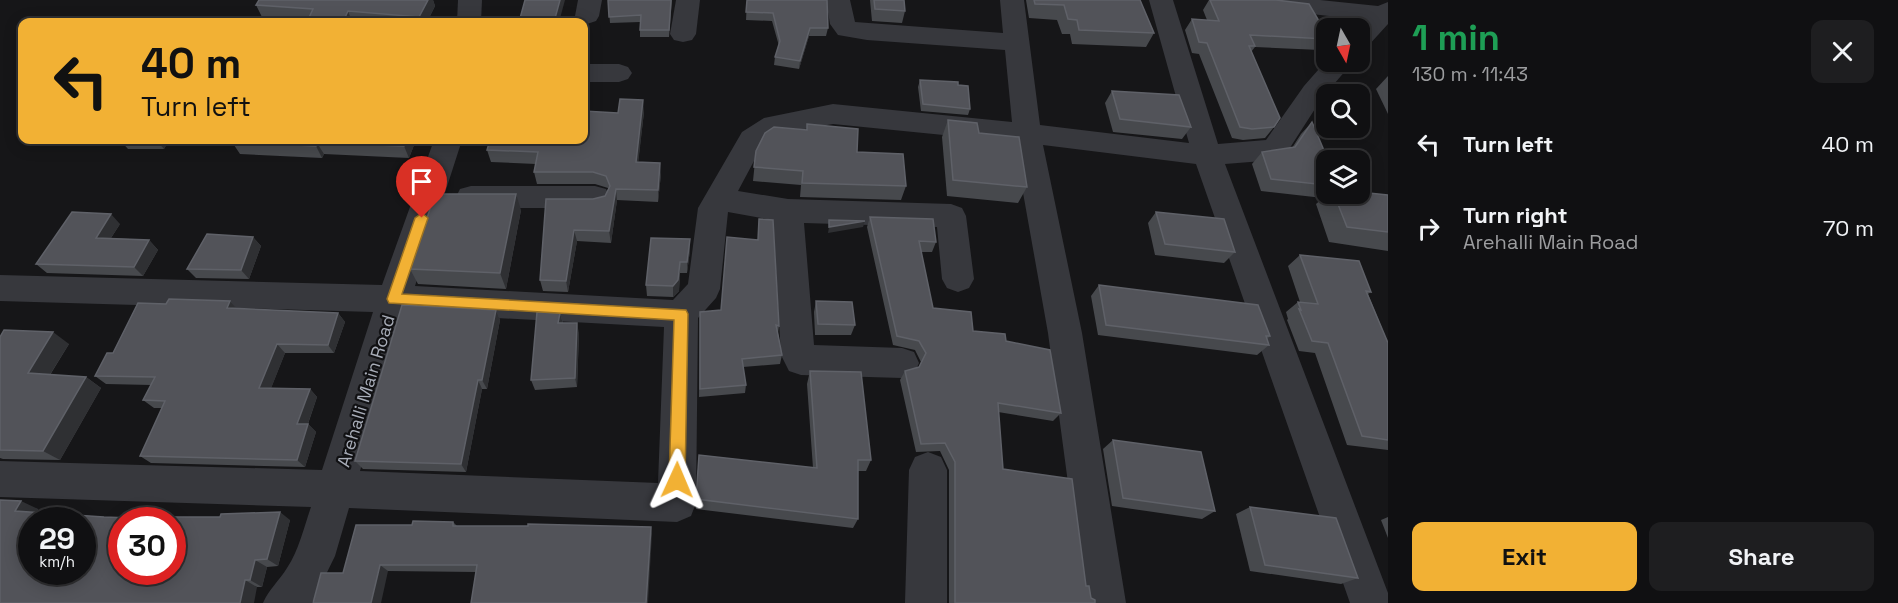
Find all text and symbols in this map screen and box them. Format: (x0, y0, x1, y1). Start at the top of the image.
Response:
text: 1 min (1412, 15, 1500, 61)
north arrow (1316, 18, 1370, 72)
map controls (1316, 18, 1370, 204)
button: close (1811, 20, 1874, 83)
text: 40 m (141, 37, 241, 90)
icon: left (42, 42, 120, 120)
text: 130 m · 11:43 (1412, 61, 1528, 87)
button: search (1316, 84, 1370, 138)
text: Turn left (141, 89, 251, 124)
icon: left (1412, 128, 1445, 161)
text: Turn left (1463, 130, 1553, 158)
text: 40 m (1822, 130, 1874, 158)
button: layers (1316, 150, 1370, 204)
pin (396, 156, 447, 218)
icon: arrive (405, 165, 438, 198)
text: Turn right (1463, 201, 1568, 229)
icon: right (1412, 212, 1445, 245)
text: 70 m (1823, 214, 1874, 242)
text: Arehalli Main Road (1463, 229, 1638, 255)
street label: Arehalli Main Road (331, 312, 400, 470)
position arrow (645, 448, 709, 512)
speed limit sign: 30 (108, 507, 186, 585)
text: 29 (39, 519, 75, 558)
button: Exit (1412, 522, 1637, 591)
button: Share (1649, 522, 1874, 591)
text: km/h (39, 552, 75, 571)

